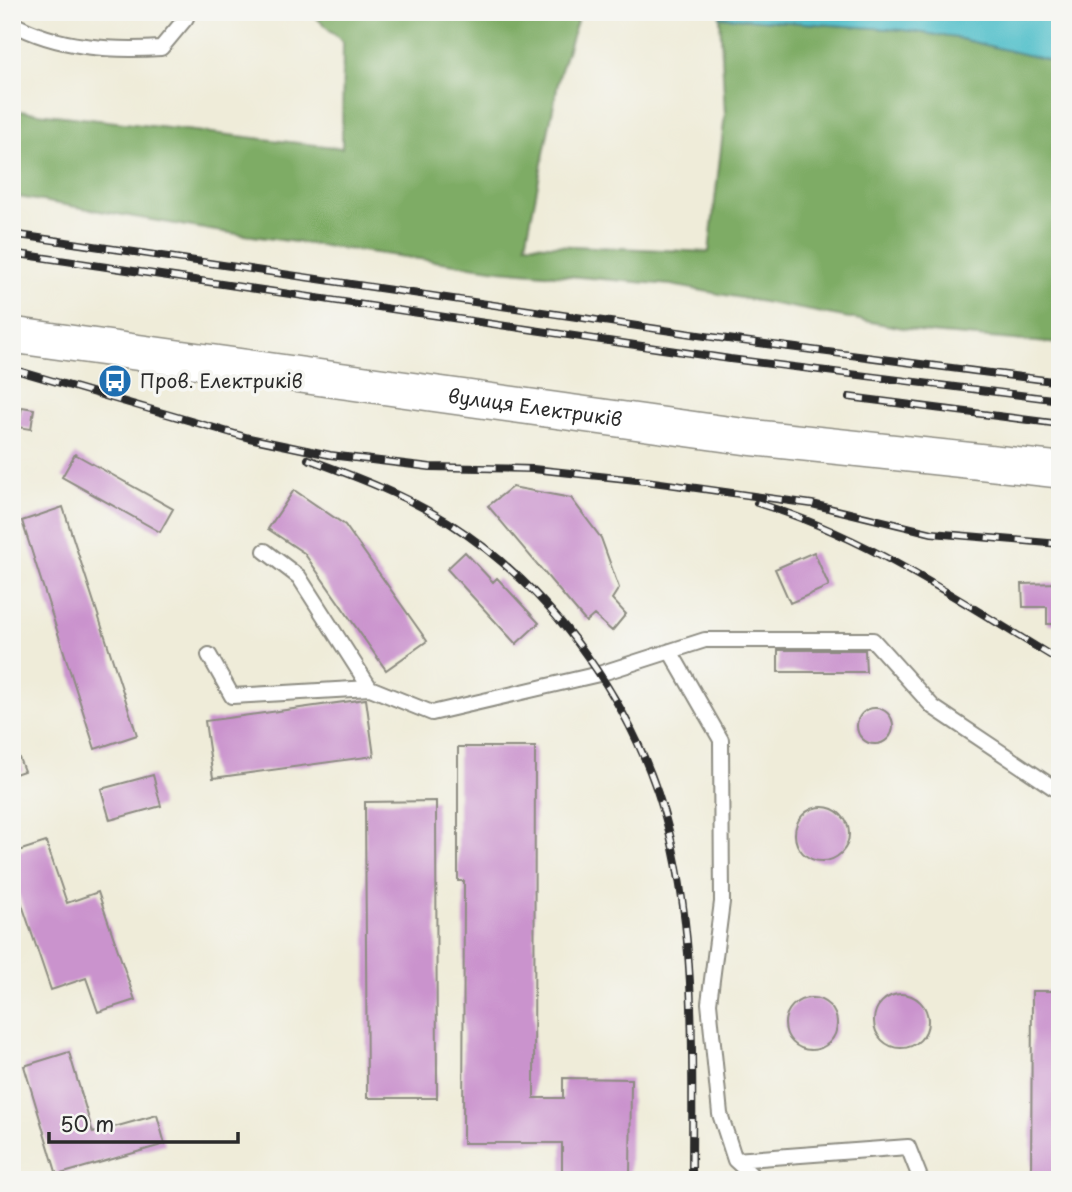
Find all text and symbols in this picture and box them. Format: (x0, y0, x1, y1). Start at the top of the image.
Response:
bus stop icon: Пров. Електриків (96, 362, 134, 400)
place label: Пров. Електриків (140, 366, 303, 394)
street label: вулиця Електриків (447, 381, 624, 432)
scale bar (49, 1101, 238, 1145)
text: 50 m (60, 1107, 114, 1139)

